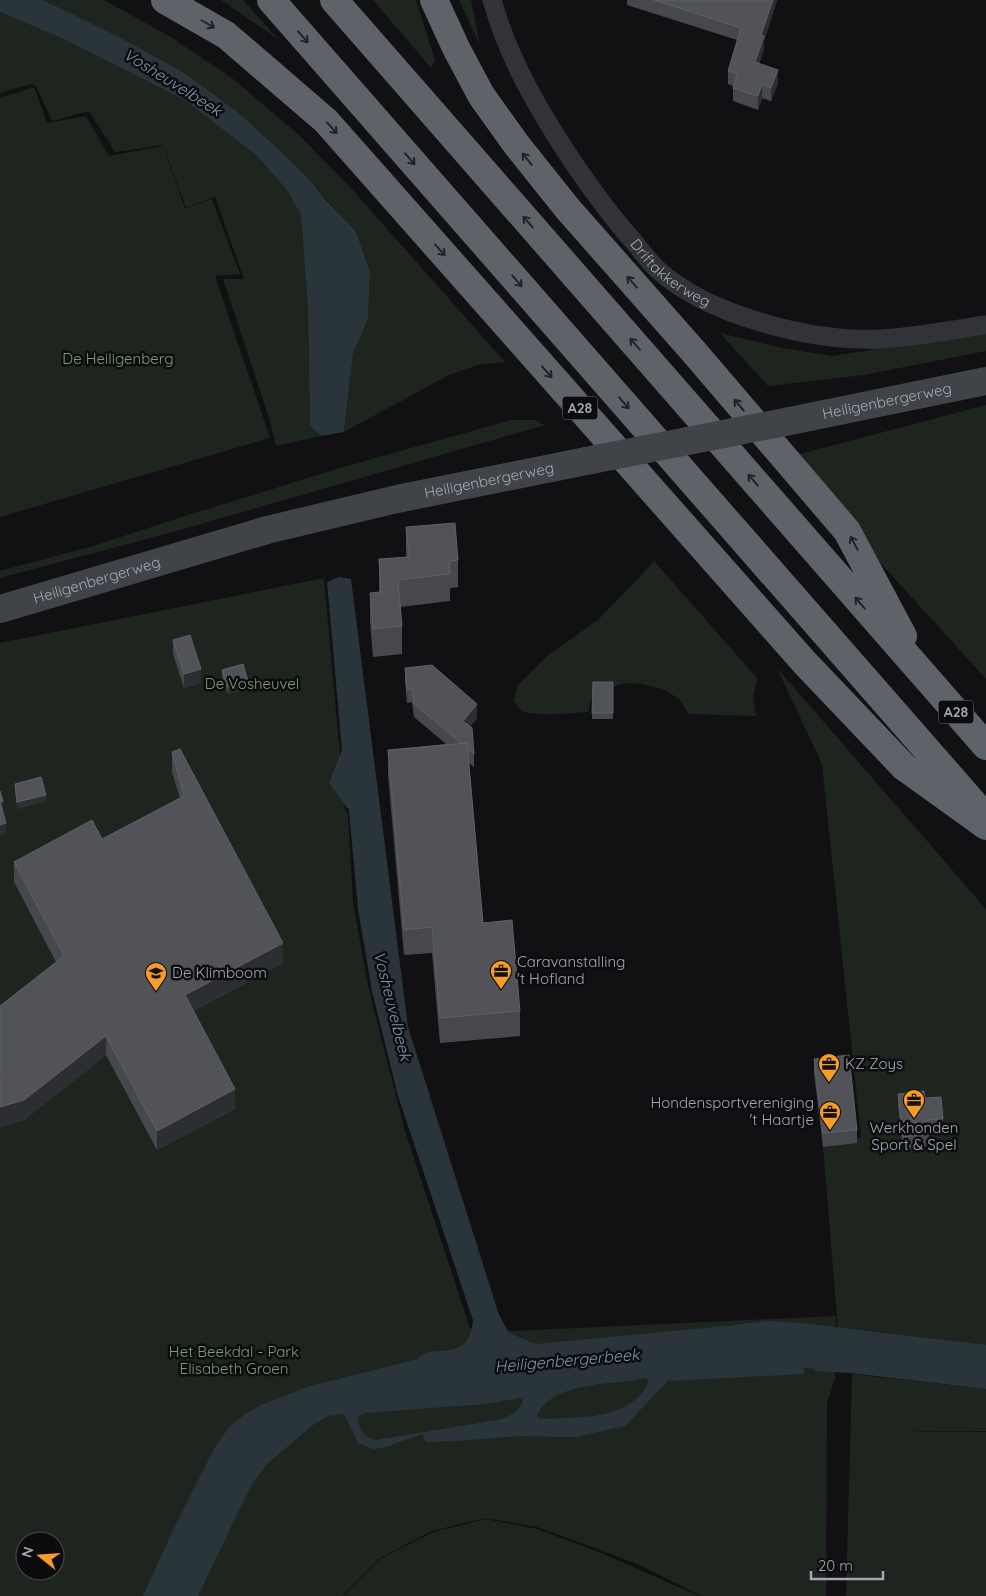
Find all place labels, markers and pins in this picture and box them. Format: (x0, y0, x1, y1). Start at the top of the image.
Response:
place label: Caravanstalling 't Hofland (517, 952, 625, 988)
office icon: Caravanstalling 't Hofland (489, 959, 513, 990)
school or university icon: De Klimboom (144, 961, 168, 992)
place label: De Klimboom (172, 963, 267, 982)
office icon: KZ Zoys (817, 1052, 841, 1083)
place label: KZ Zoys (845, 1054, 903, 1073)
office icon: Werkhonden Sport & Spel (902, 1088, 926, 1119)
place label: Hondensportvereniging 't Haartje (650, 1093, 814, 1129)
office icon: Hondensportvereniging 't Haartje (818, 1100, 842, 1131)
place label: Werkhonden Sport & Spel (870, 1118, 958, 1154)

